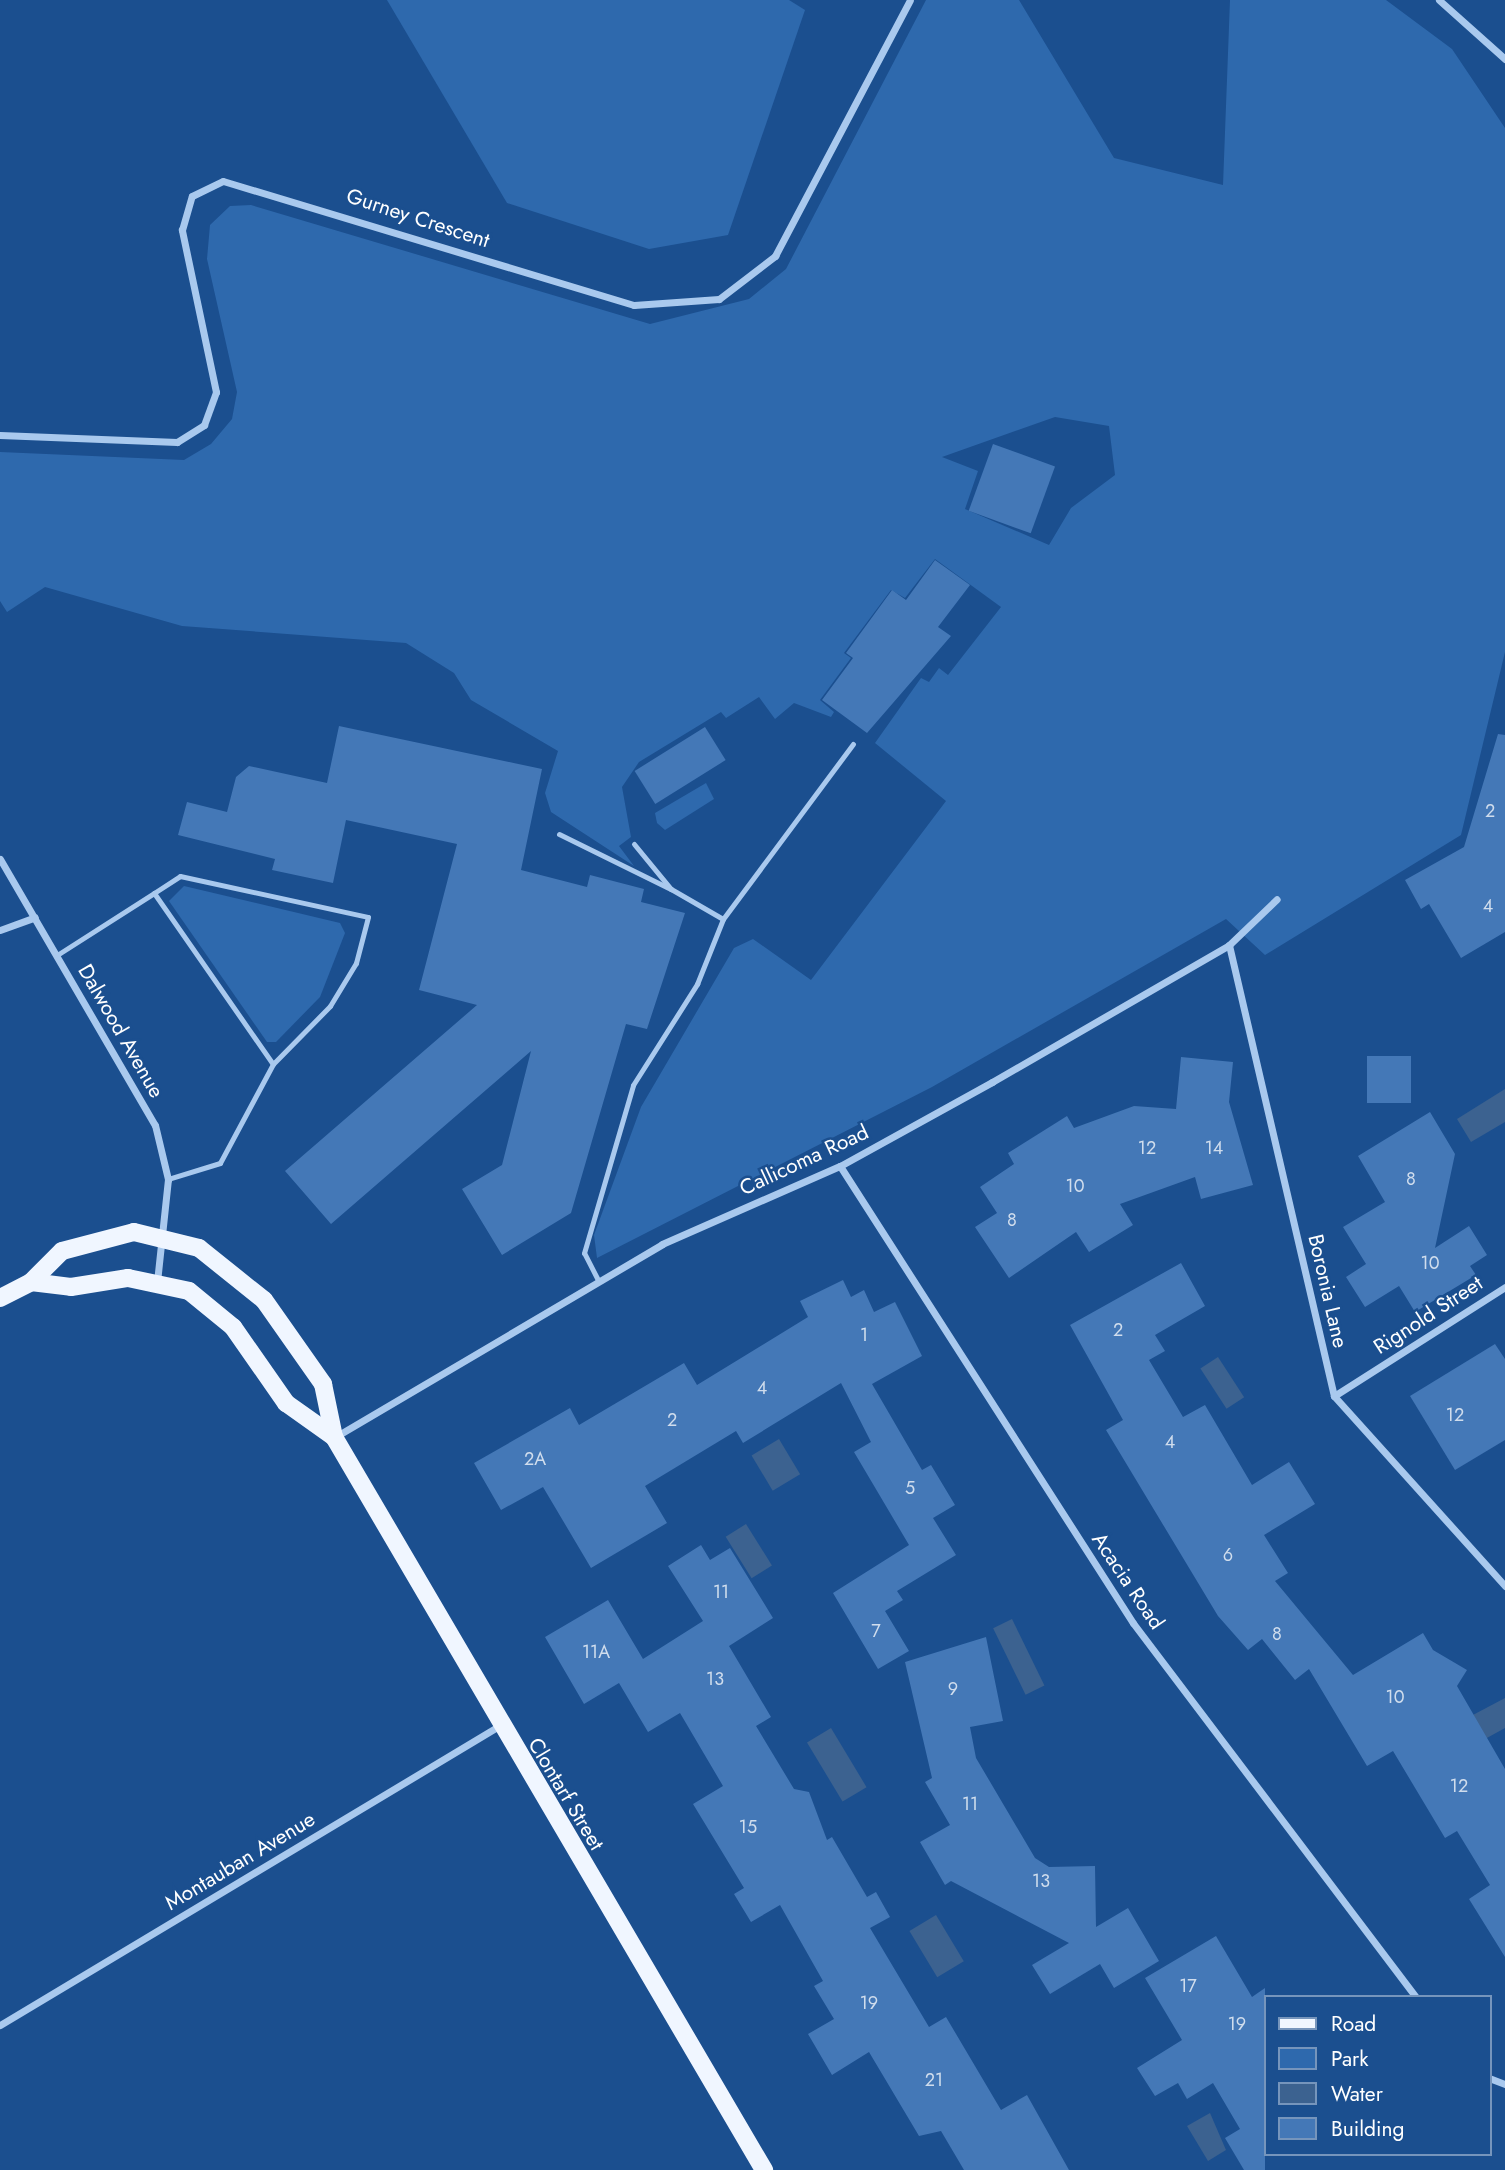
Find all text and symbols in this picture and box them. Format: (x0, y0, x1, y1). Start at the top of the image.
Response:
street label: Gurney Crescent (343, 183, 493, 253)
house number: 2 (1485, 800, 1495, 822)
house number: 4 (1483, 895, 1493, 917)
street label: Dalwood Avenue (73, 960, 169, 1102)
street label: Callicoma Road (736, 1119, 872, 1201)
house number: 12 (1138, 1137, 1156, 1159)
house number: 14 (1205, 1137, 1223, 1159)
house number: 8 (1406, 1168, 1416, 1190)
house number: 10 (1066, 1175, 1084, 1197)
house number: 8 (1007, 1209, 1017, 1231)
street label: Boronia Lane (1303, 1232, 1353, 1350)
house number: 10 (1421, 1252, 1439, 1274)
street label: Rignold Street (1369, 1270, 1487, 1360)
house number: 2 (1113, 1319, 1123, 1341)
house number: 1 (860, 1324, 868, 1346)
house number: 4 (757, 1377, 767, 1399)
house number: 12 (1446, 1404, 1464, 1426)
house number: 2 (667, 1409, 677, 1431)
house number: 4 (1165, 1431, 1175, 1453)
house number: 2A (524, 1448, 546, 1470)
house number: 5 (905, 1477, 915, 1499)
street label: Acacia Road (1086, 1528, 1170, 1634)
house number: 6 (1223, 1544, 1233, 1566)
house number: 11 (713, 1581, 729, 1603)
house number: 7 (871, 1620, 881, 1642)
house number: 8 (1272, 1623, 1282, 1645)
house number: 11A (582, 1641, 610, 1663)
house number: 13 (706, 1668, 724, 1690)
house number: 9 (948, 1678, 958, 1700)
house number: 10 (1386, 1686, 1404, 1708)
street label: Clontarf Street (523, 1733, 609, 1855)
house number: 12 (1450, 1775, 1468, 1797)
house number: 11 (962, 1793, 978, 1815)
street label: Montauban Avenue (160, 1806, 320, 1916)
house number: 15 (739, 1816, 757, 1838)
house number: 13 (1032, 1870, 1050, 1892)
house number: 17 (1179, 1975, 1197, 1997)
house number: 19 (860, 1992, 878, 2014)
legend (1264, 1995, 1491, 2156)
text: Road (1331, 2009, 1376, 2039)
house number: 19 (1228, 2013, 1246, 2035)
text: Park (1331, 2044, 1368, 2074)
house number: 21 (925, 2069, 943, 2091)
text: Water (1331, 2079, 1383, 2109)
text: Building (1331, 2114, 1404, 2144)

